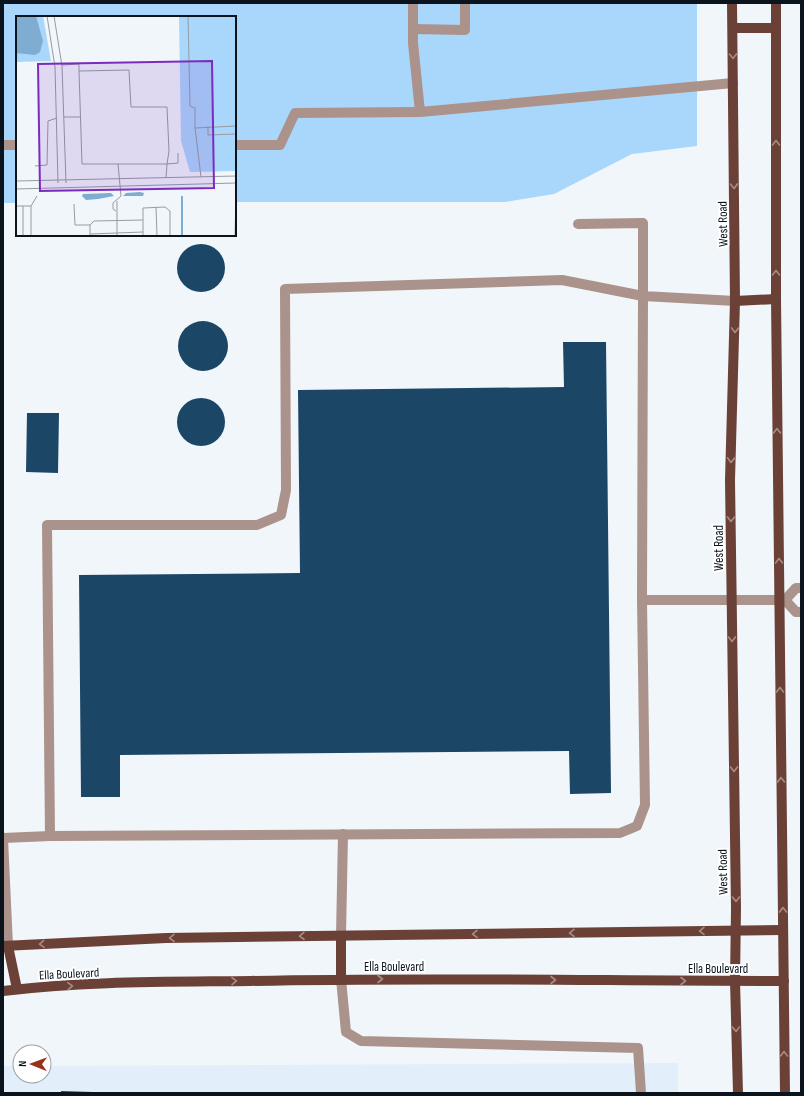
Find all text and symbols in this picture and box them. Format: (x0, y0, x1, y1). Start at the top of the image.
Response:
inset map (16, 16, 236, 236)
one-way arrow (729, 53, 737, 59)
one-way arrow (772, 140, 780, 146)
one-way arrow (730, 183, 738, 189)
street label: West Road (715, 201, 731, 247)
one-way arrow (772, 270, 780, 276)
one-way arrow (730, 327, 739, 333)
one-way arrow (773, 428, 782, 434)
one-way arrow (727, 457, 735, 463)
one-way arrow (727, 516, 735, 522)
street label: West Road (711, 525, 727, 571)
one-way arrow (775, 558, 783, 564)
one-way arrow (728, 636, 736, 642)
one-way arrow (776, 687, 785, 693)
one-way arrow (730, 766, 738, 772)
one-way arrow (777, 777, 785, 783)
street label: West Road (715, 849, 731, 895)
one-way arrow (732, 896, 740, 902)
one-way arrow (779, 907, 787, 913)
one-way arrow (699, 927, 705, 935)
one-way arrow (569, 929, 575, 937)
one-way arrow (472, 930, 478, 938)
one-way arrow (299, 932, 305, 940)
one-way arrow (169, 934, 175, 942)
one-way arrow (39, 940, 45, 948)
street label: Ella Boulevard (364, 959, 424, 975)
street label: Ella Boulevard (688, 961, 748, 977)
street label: Ella Boulevard (39, 964, 100, 984)
one-way arrow (377, 975, 383, 983)
one-way arrow (550, 976, 556, 984)
one-way arrow (231, 977, 237, 985)
one-way arrow (680, 977, 686, 985)
one-way arrow (67, 981, 73, 990)
one-way arrow (732, 1026, 740, 1032)
north arrow (12, 1044, 52, 1084)
one-way arrow (780, 1051, 789, 1057)
text: N (16, 1061, 29, 1067)

